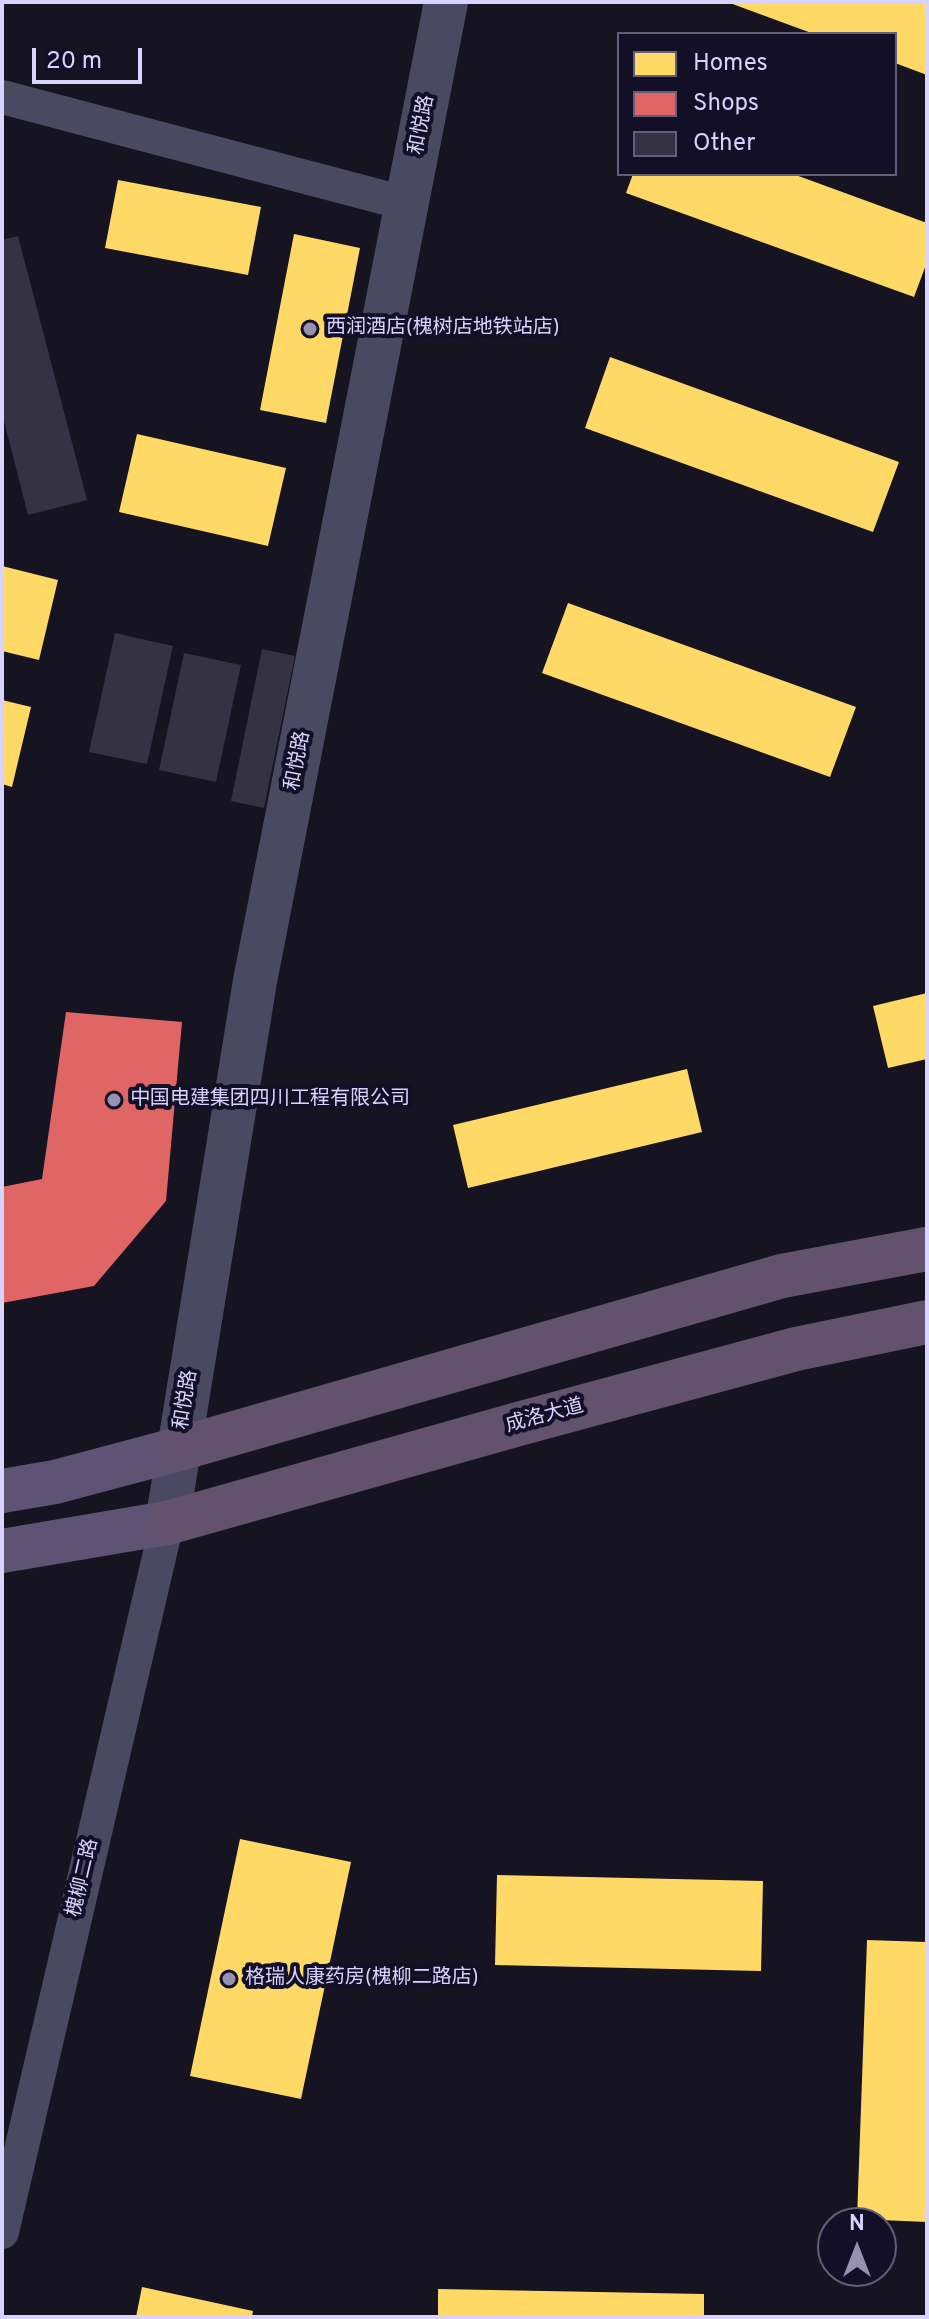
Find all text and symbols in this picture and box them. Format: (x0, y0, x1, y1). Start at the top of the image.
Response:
scale bar (36, 32, 146, 82)
legend (617, 32, 897, 176)
text: 20 m (46, 47, 102, 77)
text: Homes (693, 49, 768, 79)
text: Shops (693, 89, 759, 119)
street label: 和悦路 (405, 93, 441, 157)
text: Other (693, 129, 755, 159)
place label: 西润酒店(槐树店地铁站店) (326, 317, 560, 341)
marker: 西润酒店(槐树店地铁站店) (301, 320, 319, 338)
street label: 和悦路 (281, 729, 317, 793)
place label: 中国电建集团四川工程有限公司 (130, 1088, 410, 1112)
marker: 中国电建集团四川工程有限公司 (105, 1091, 123, 1109)
street label: 和悦路 (170, 1368, 204, 1432)
street label: 成洛大道 (503, 1395, 587, 1439)
street label: 槐柳二路 (63, 1836, 105, 1920)
place label: 格瑞人康药房(槐柳二路店) (245, 1967, 479, 1991)
marker: 格瑞人康药房(槐柳二路店) (220, 1970, 238, 1988)
north arrow (817, 2207, 897, 2287)
text: N (849, 2211, 865, 2238)

